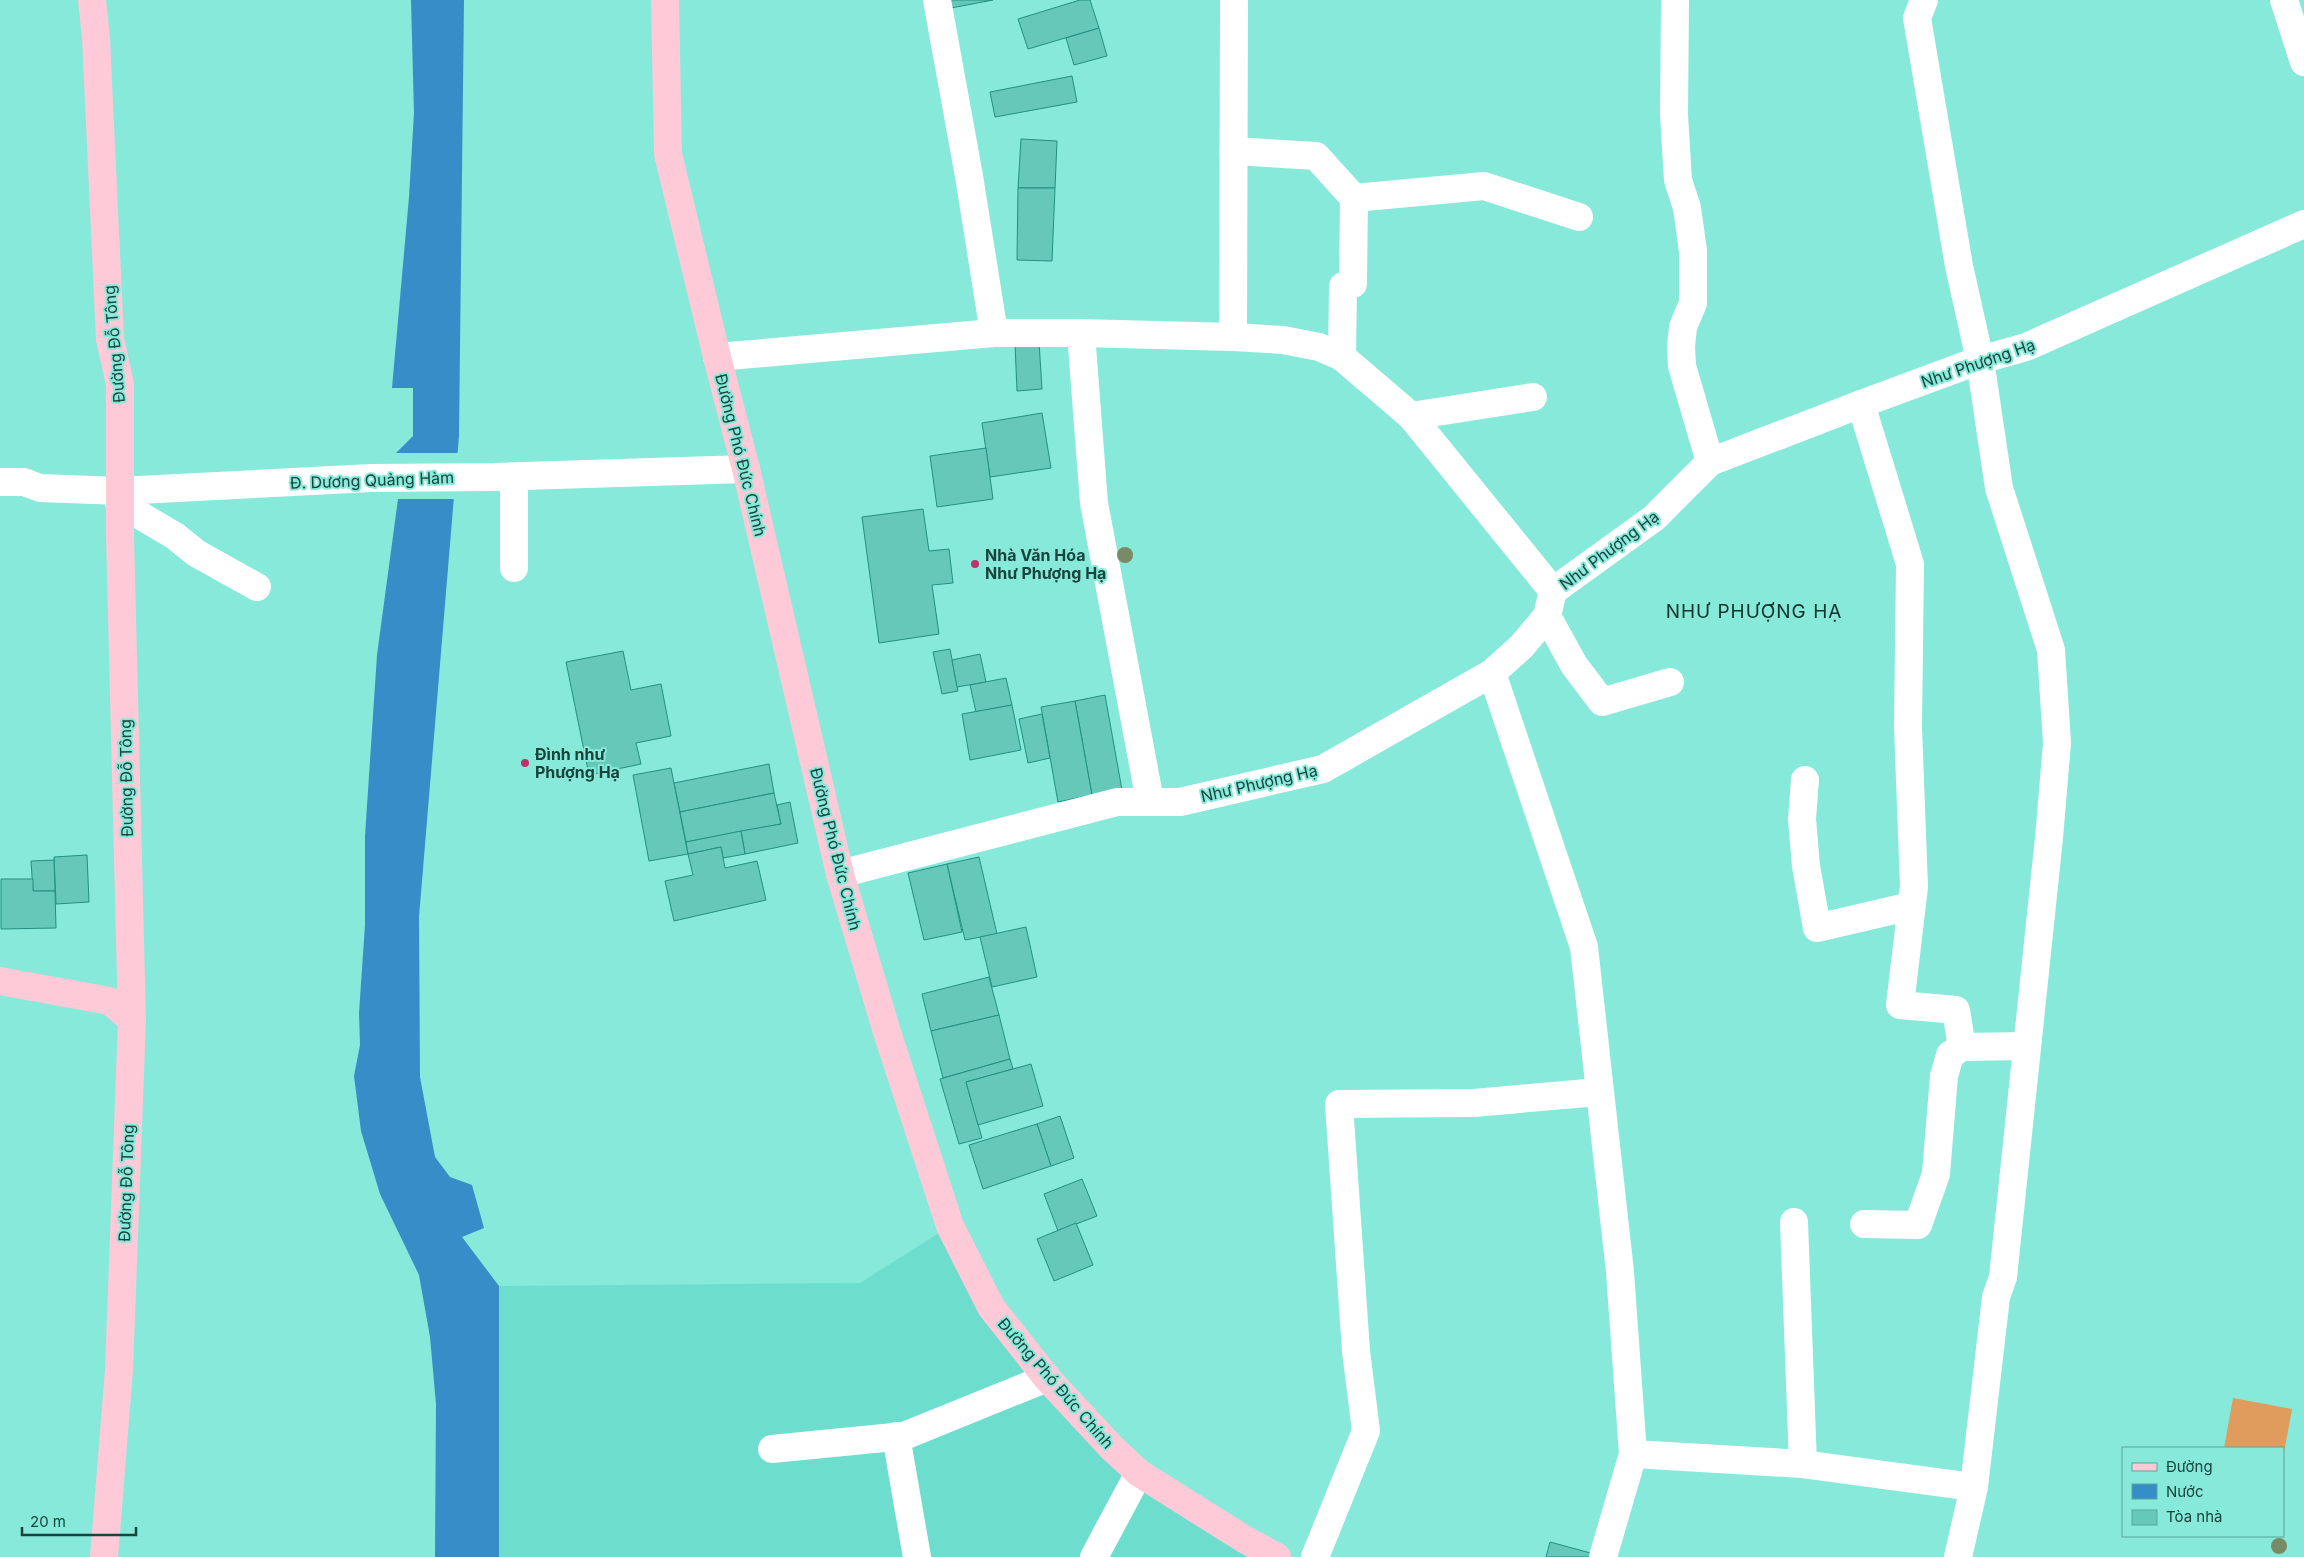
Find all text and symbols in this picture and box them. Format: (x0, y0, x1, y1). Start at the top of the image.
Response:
street label: Đường Đỗ Tông (99, 284, 129, 404)
street label: Như Phượng Hạ (1918, 334, 2038, 392)
street label: Đường Phó Đức Chính (711, 372, 771, 538)
street label: Đ. Dương Quảng Hàm (290, 467, 454, 493)
street label: Như Phượng Hạ (1555, 506, 1663, 594)
place label: Nhà Văn Hóa Như Phượng Hạ (985, 545, 1106, 583)
marker: Nhà Văn Hóa Như Phượng Hạ (969, 558, 981, 570)
district label: NHƯ PHƯỢNG HẠ (1666, 600, 1842, 623)
street label: Đường Đỗ Tông (115, 719, 137, 837)
place label: Đình như Phượng Hạ (535, 744, 620, 782)
marker: Đình như Phượng Hạ (519, 757, 531, 769)
street label: Như Phượng Hạ (1199, 760, 1319, 806)
street label: Đường Phó Đức Chính (806, 766, 866, 932)
street label: Đường Đỗ Tông (114, 1124, 138, 1242)
street label: Đường Phó Đức Chính (994, 1313, 1118, 1453)
legend (2122, 1447, 2284, 1537)
text: Đường (2166, 1457, 2213, 1476)
text: Nước (2166, 1482, 2204, 1501)
scale bar (22, 1504, 136, 1536)
text: Tòa nhà (2166, 1507, 2222, 1526)
text: 20 m (30, 1512, 66, 1531)

